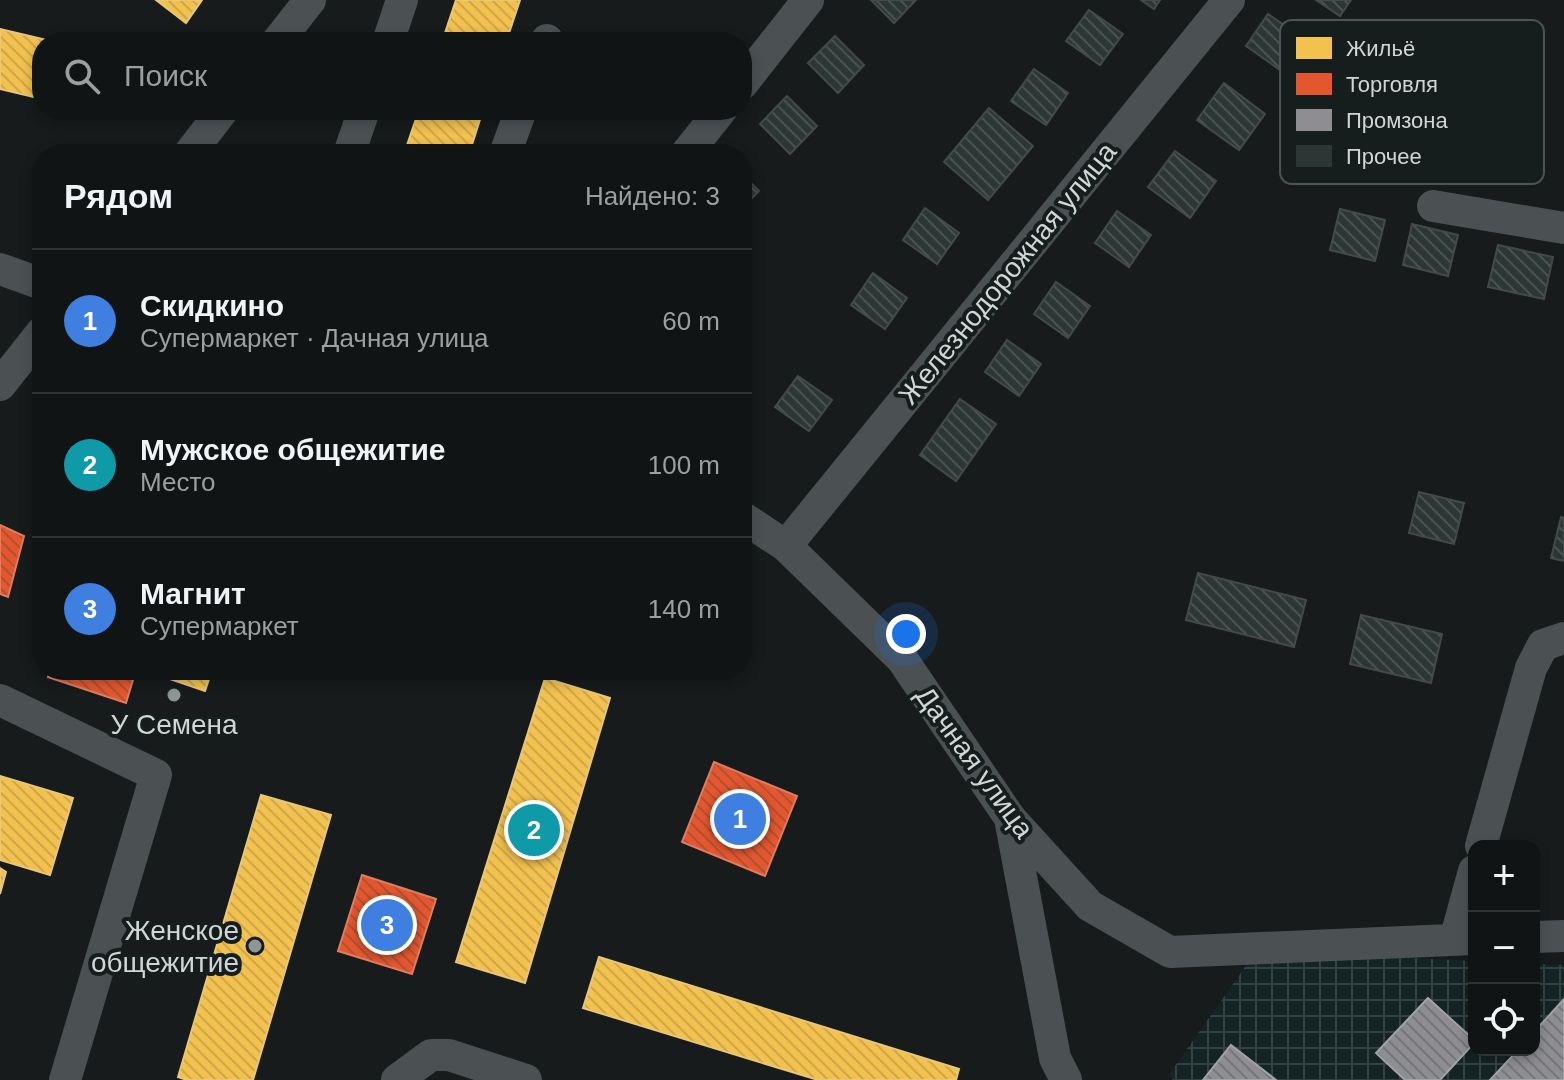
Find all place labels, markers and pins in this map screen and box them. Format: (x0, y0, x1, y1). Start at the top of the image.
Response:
marker: У Семена (165, 686, 183, 704)
place label: У Семена (110, 709, 238, 740)
pin: 1 (714, 789, 766, 849)
pin: 2 (508, 800, 560, 860)
pin: 3 (361, 895, 413, 955)
place label: Женское общежитие (91, 915, 239, 978)
marker: Женское общежитие (246, 937, 264, 955)

